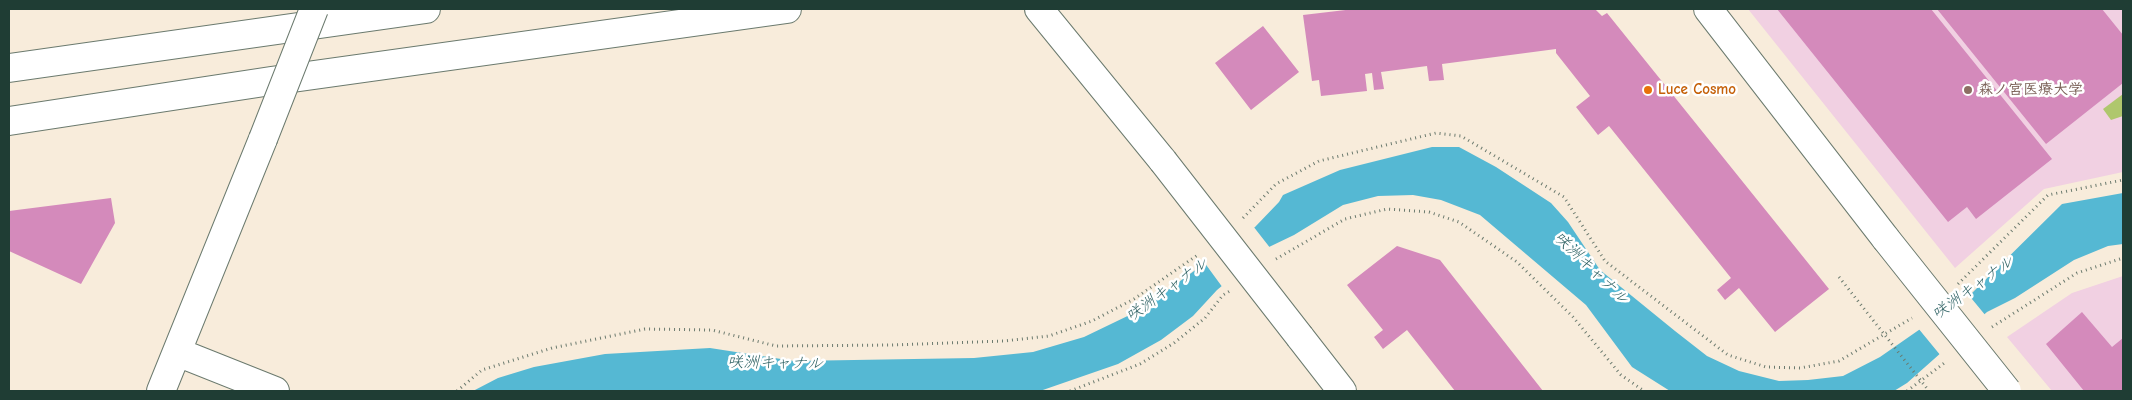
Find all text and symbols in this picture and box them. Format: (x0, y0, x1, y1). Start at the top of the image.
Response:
place label: Luce Cosmo (1658, 81, 1736, 99)
place label: 森ノ宮医療大学 (1978, 81, 2083, 99)
marker: Luce Cosmo (1642, 84, 1654, 96)
marker: 森ノ宮医療大学 (1962, 84, 1974, 96)
water label: 咲洲キャナル (1550, 228, 1632, 308)
water label: 咲洲キャナル (1929, 252, 2017, 324)
water label: 咲洲キャナル (1123, 254, 1211, 326)
water label: 咲洲キャナル (727, 353, 823, 373)

